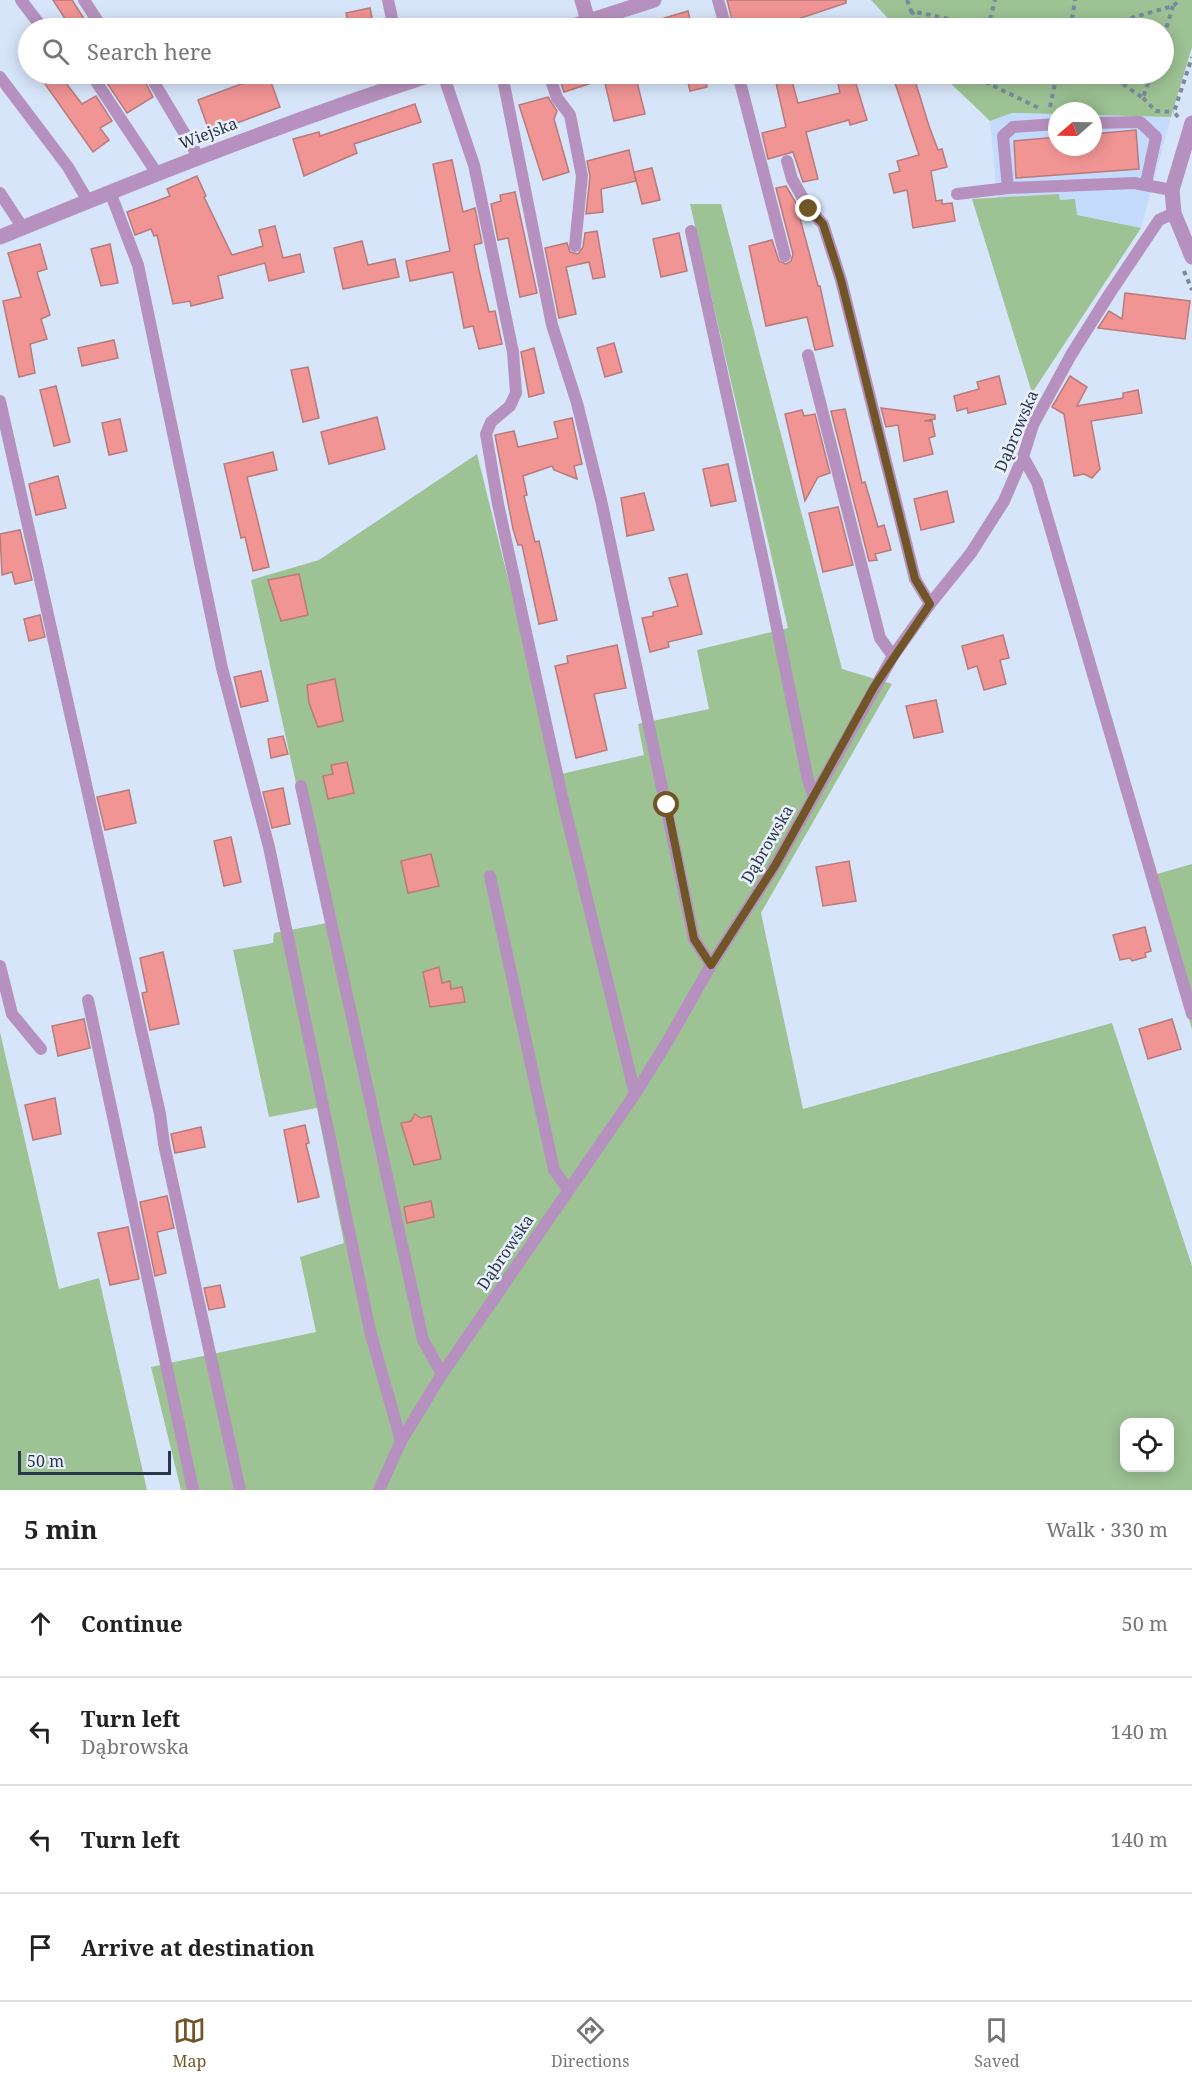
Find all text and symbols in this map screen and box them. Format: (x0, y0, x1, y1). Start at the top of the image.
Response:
search box (18, 18, 1174, 84)
icon: search (39, 35, 72, 68)
text: Search here (87, 36, 212, 66)
north arrow (1048, 102, 1102, 156)
street label: Wiejska (176, 112, 240, 154)
route end (795, 195, 821, 221)
street label: Dąbrowska (989, 387, 1043, 475)
route start (653, 791, 679, 817)
street label: Dąbrowska (736, 801, 798, 887)
street label: Dąbrowska (472, 1210, 538, 1294)
map controls (1120, 1418, 1174, 1472)
button: locate (1120, 1418, 1174, 1472)
scale bar (18, 1448, 171, 1476)
text: 50 m (27, 1450, 64, 1472)
text: 5 min (24, 1511, 98, 1547)
text: Walk · 330 m (1046, 1516, 1168, 1543)
icon: ahead (24, 1607, 57, 1640)
text: Continue (81, 1608, 183, 1638)
text: 50 m (1122, 1610, 1168, 1637)
text: Turn left (81, 1703, 180, 1733)
icon: left (24, 1715, 57, 1748)
text: 140 m (1110, 1718, 1168, 1745)
text: Dąbrowska (81, 1733, 189, 1760)
icon: left (24, 1823, 57, 1856)
text: Turn left (81, 1824, 180, 1854)
text: 140 m (1110, 1826, 1168, 1853)
icon: arrive (24, 1931, 57, 1964)
text: Arrive at destination (81, 1932, 315, 1962)
tab: Map (172, 2014, 206, 2072)
tab: Directions (551, 2014, 629, 2072)
tab: Saved (974, 2014, 1020, 2072)

